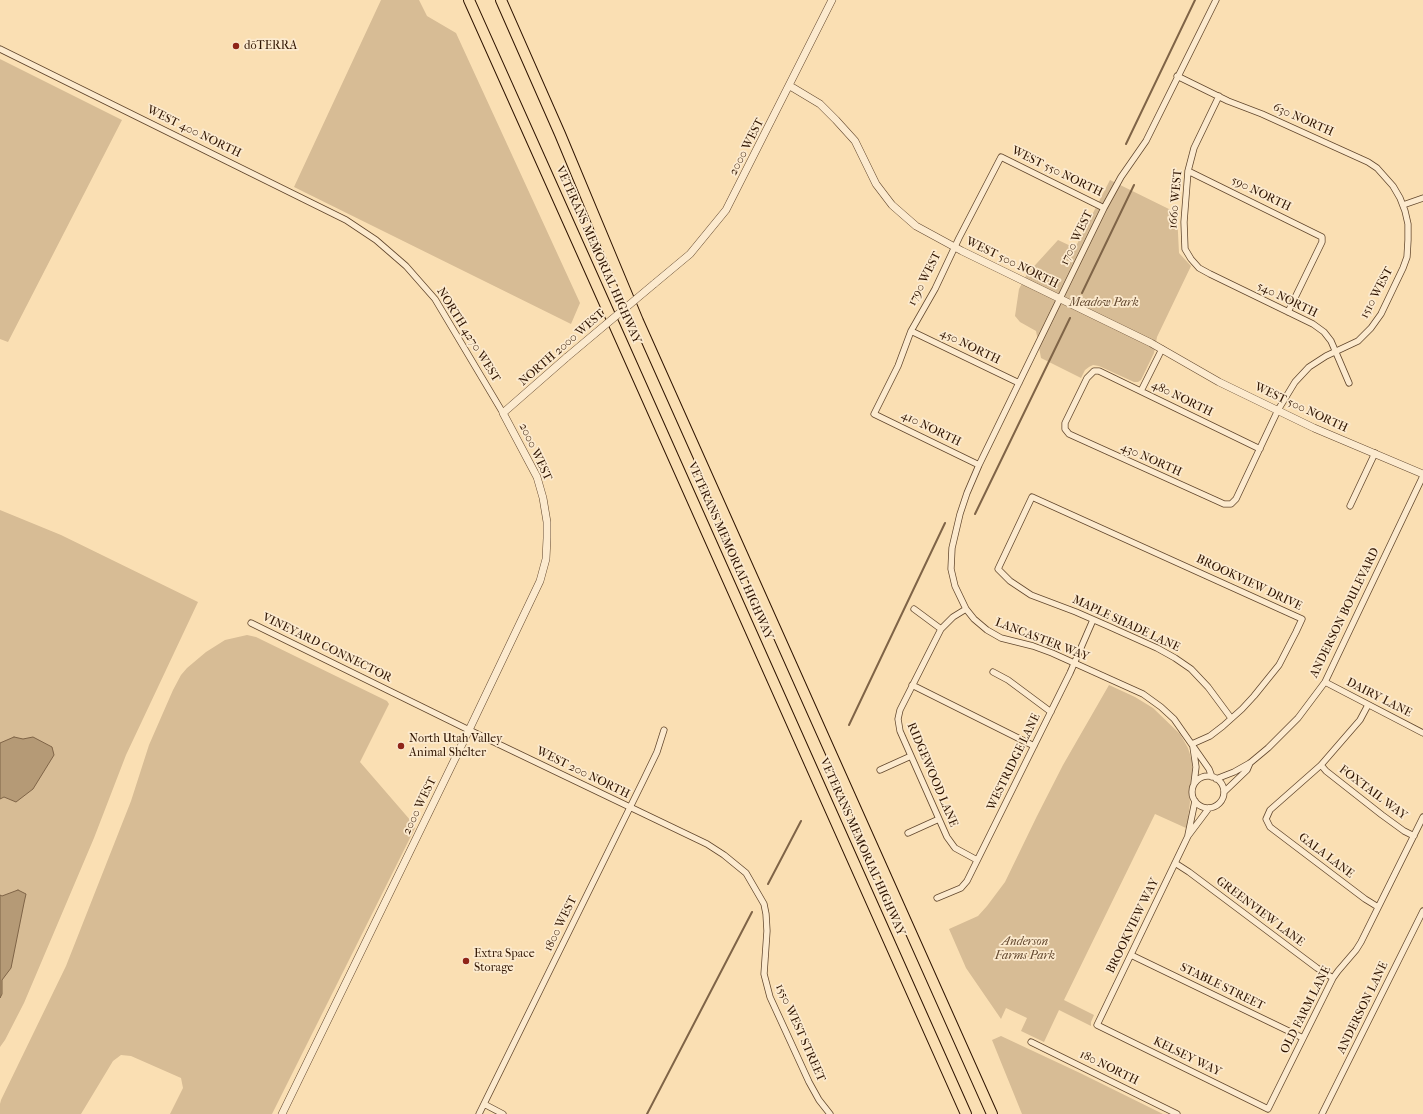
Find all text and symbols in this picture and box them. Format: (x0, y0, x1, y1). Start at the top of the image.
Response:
place label: dōTERRA (244, 39, 297, 53)
marker: dōTERRA (231, 41, 241, 51)
street label: 630 NORTH (1270, 100, 1336, 140)
street label: WEST 400 NORTH (145, 103, 243, 161)
street label: 2000 WEST (727, 116, 767, 178)
street label: WEST 550 NORTH (1009, 144, 1105, 200)
street label: VETERANS MEMORIAL HIGHWAY (552, 164, 644, 346)
street label: 1660 WEST (1166, 169, 1186, 229)
street label: 590 NORTH (1229, 173, 1293, 215)
street label: 1700 WEST (1058, 208, 1096, 268)
street label: WEST 500 NORTH (963, 234, 1061, 292)
street label: 1790 WEST (905, 249, 945, 309)
street label: 1510 WEST (1357, 265, 1397, 321)
street label: 540 NORTH (1254, 279, 1320, 321)
street label: NORTH 4270 WEST (433, 285, 503, 385)
park label: Meadow Park (1069, 296, 1139, 310)
street label: NORTH 2000 WEST (516, 307, 608, 389)
street label: 450 NORTH (937, 326, 1003, 368)
street label: 480 NORTH (1149, 378, 1215, 420)
street label: WEST 500 NORTH (1252, 380, 1350, 436)
street label: 410 NORTH (899, 408, 963, 450)
street label: 2000 WEST (515, 421, 555, 483)
street label: 430 NORTH (1118, 440, 1184, 480)
street label: VETERANS MEMORIAL HIGHWAY (684, 460, 776, 642)
street label: ANDERSON BOULEVARD (1307, 546, 1383, 680)
street label: BROOKVIEW DRIVE (1194, 552, 1304, 614)
street label: MAPLE SHADE LANE (1070, 593, 1182, 655)
street label: VINEYARD CONNECTOR (260, 610, 394, 686)
street label: LANCASTER WAY (993, 615, 1091, 665)
street label: DAIRY LANE (1344, 675, 1414, 721)
street label: WESTRIDGE LANE (984, 711, 1044, 813)
street label: RIDGEWOOD LANE (903, 721, 961, 829)
place label: North Utah Valley Animal Shelter (409, 732, 502, 760)
marker: North Utah Valley Animal Shelter (396, 741, 406, 751)
street label: WEST 200 NORTH (534, 744, 632, 802)
street label: VETERANS MEMORIAL HIGHWAY (816, 756, 908, 938)
street label: FOXTAIL WAY (1336, 763, 1410, 823)
street label: 2000 WEST (400, 775, 440, 837)
street label: GALA LANE (1295, 830, 1357, 882)
street label: GREENVIEW LANE (1213, 874, 1307, 950)
street label: BROOKVIEW WAY (1104, 876, 1162, 976)
street label: 1800 WEST (541, 894, 581, 954)
park label: Anderson Farms Park (995, 935, 1055, 963)
place label: Extra Space Storage (474, 947, 535, 975)
marker: Extra Space Storage (461, 956, 471, 966)
street label: STABLE STREET (1177, 960, 1267, 1014)
street label: ANDERSON LANE (1334, 960, 1392, 1056)
street label: OLD FARM LANE (1278, 964, 1334, 1056)
street label: 1550 WEST STREET (772, 982, 828, 1084)
street label: KELSEY WAY (1151, 1034, 1223, 1080)
street label: 180 NORTH (1077, 1048, 1141, 1088)

